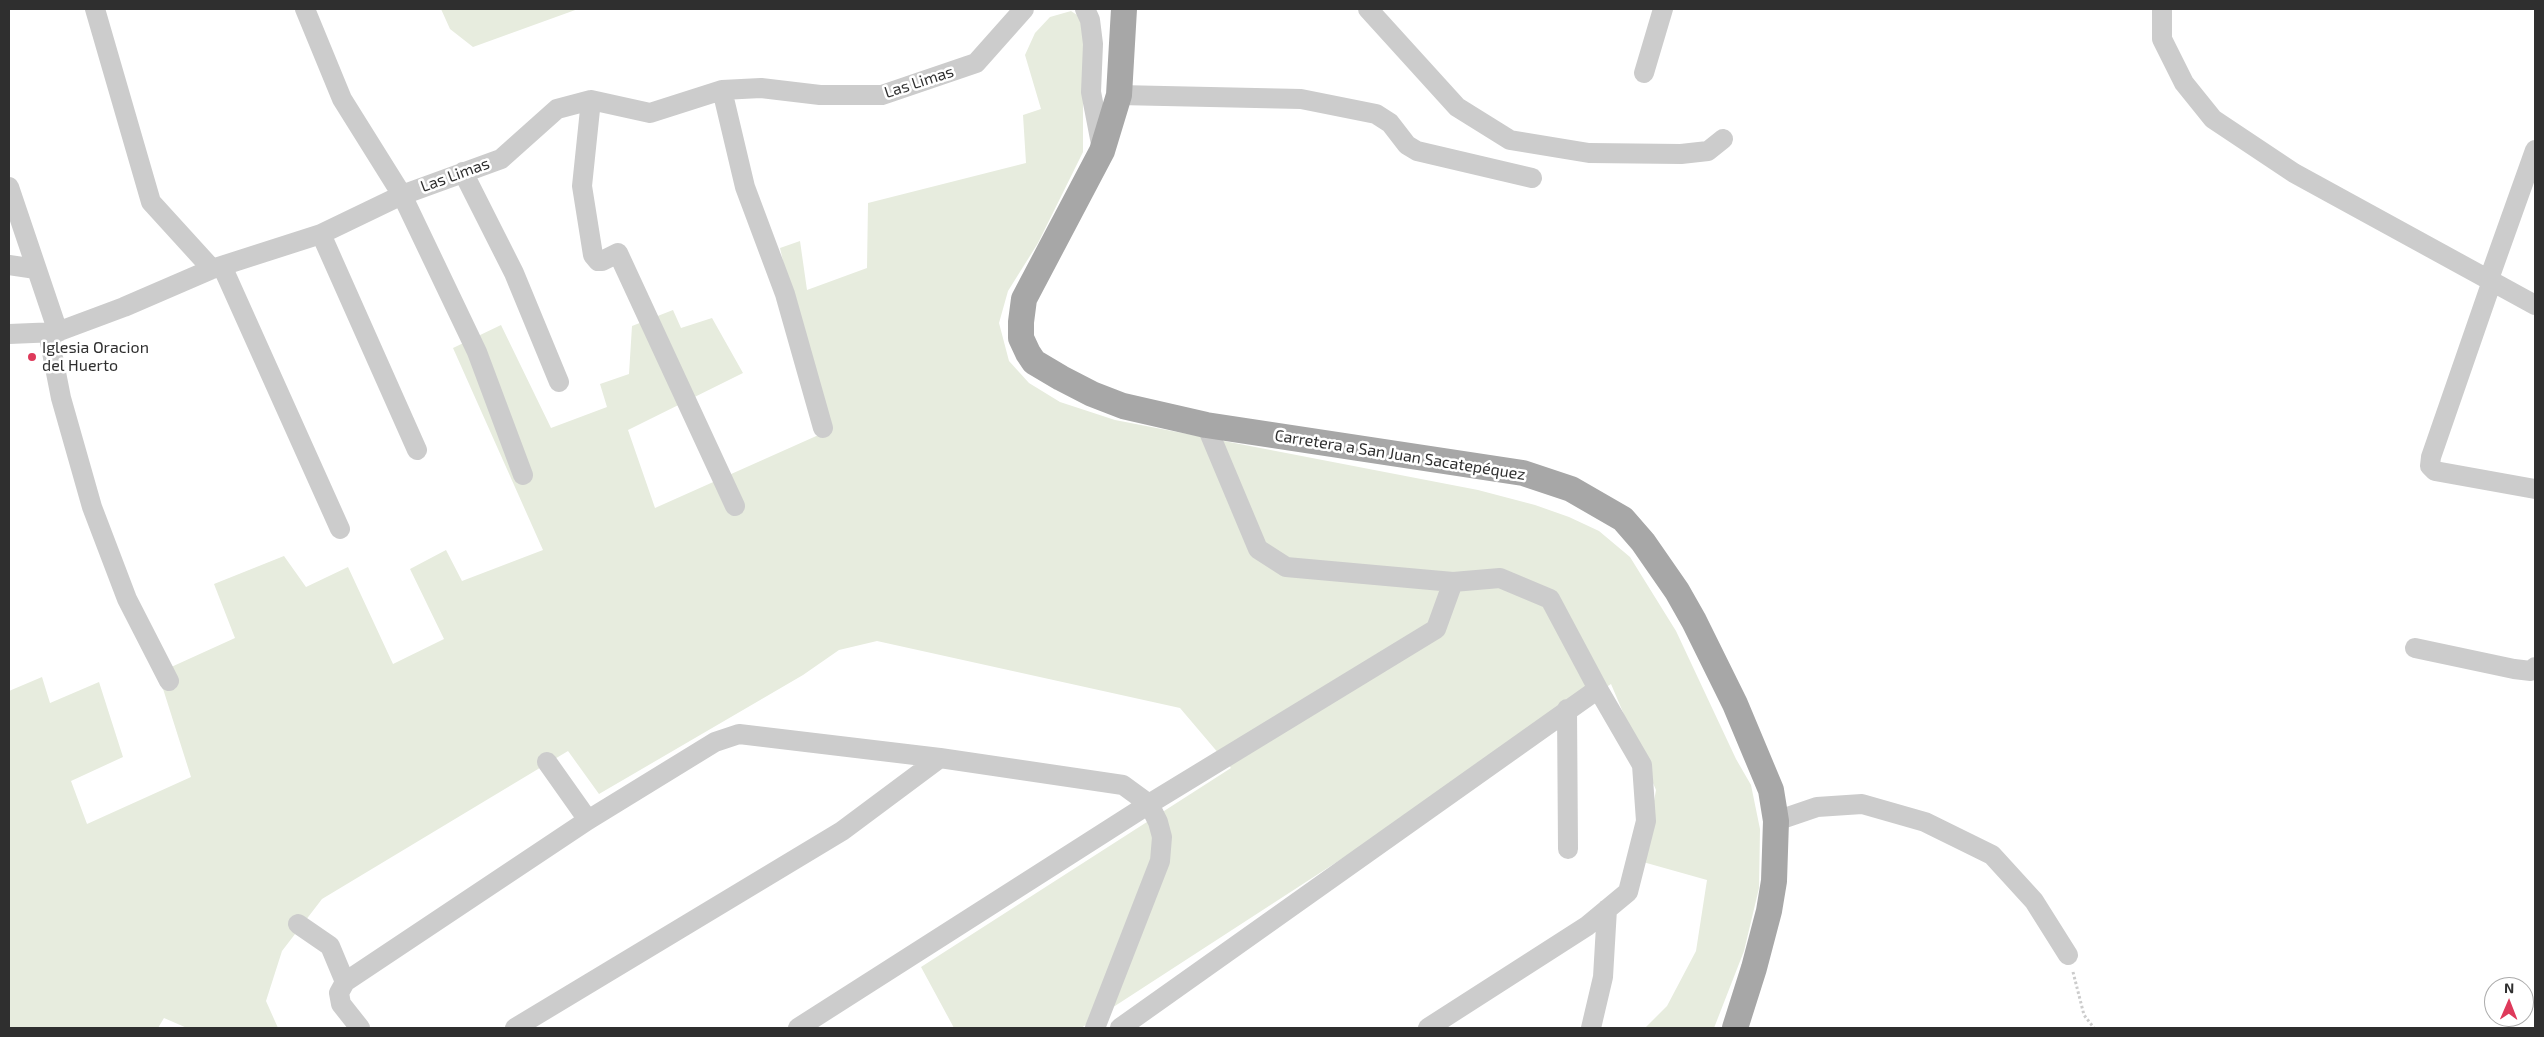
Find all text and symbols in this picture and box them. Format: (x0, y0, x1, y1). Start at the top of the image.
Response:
street label: Las Limas (882, 62, 956, 102)
street label: Las Limas (418, 154, 492, 196)
place label: Iglesia Oracion del Huerto (42, 338, 149, 376)
marker: Iglesia Oracion del Huerto (26, 351, 38, 363)
street label: Carretera a San Juan Sacatepéquez (1273, 426, 1527, 484)
north arrow (2484, 977, 2534, 1027)
text: N (2504, 979, 2514, 996)

